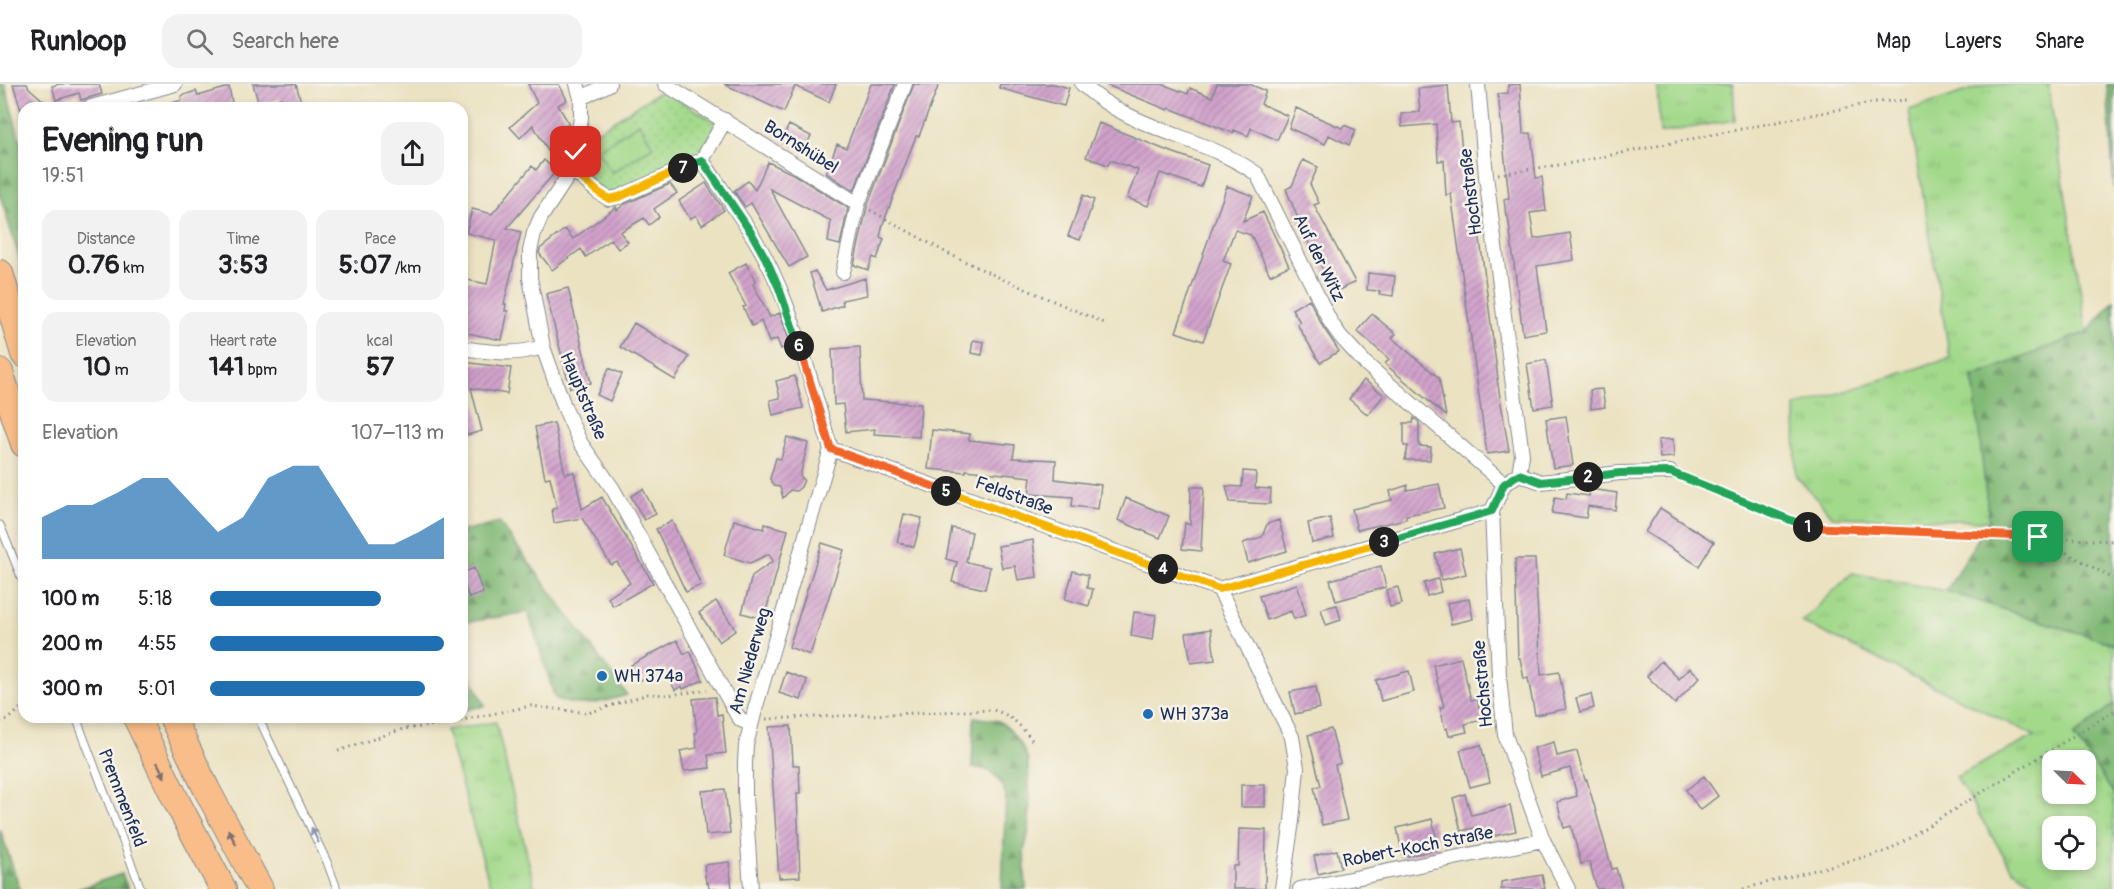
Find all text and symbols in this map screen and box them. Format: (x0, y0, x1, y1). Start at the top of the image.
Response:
search box (162, 14, 582, 68)
text: Runloop (30, 24, 126, 59)
icon: search (183, 25, 216, 58)
text: Search here (231, 27, 339, 55)
text: Map (1876, 28, 1911, 55)
text: Layers (1944, 28, 2002, 55)
text: Share (2035, 28, 2084, 55)
street label: Bornshübel (759, 115, 843, 179)
text: Evening run (42, 120, 203, 161)
button: share (381, 122, 444, 185)
pin (550, 126, 601, 177)
icon: check (559, 135, 592, 168)
street label: Hochstraße (1454, 147, 1488, 237)
pin: 7 (668, 153, 698, 183)
text: 7 (679, 158, 687, 178)
text: 19:51 (42, 163, 84, 188)
street label: Auf der Witz (1288, 210, 1350, 306)
text: Distance (77, 229, 135, 249)
text: Time (226, 229, 260, 249)
text: Pace (364, 229, 396, 249)
text: 0.76 (68, 249, 120, 281)
text: 3:53 (218, 249, 268, 281)
text: 5:07 (339, 249, 391, 281)
text: km (120, 258, 144, 278)
text: /km (391, 258, 421, 278)
text: Elevation (76, 331, 136, 351)
text: Heart rate (209, 331, 277, 351)
text: kcal (367, 331, 393, 351)
pin: 6 (784, 331, 814, 361)
text: 6 (794, 336, 804, 356)
street label: Hauptstraße (554, 349, 612, 443)
text: 10 (83, 351, 111, 383)
text: 141 (209, 351, 244, 383)
text: 57 (366, 351, 394, 383)
text: m (111, 360, 129, 380)
text: bpm (244, 360, 277, 380)
text: Elevation (42, 420, 118, 445)
text: 107–113 m (351, 420, 444, 445)
pin: 2 (1573, 462, 1603, 492)
text: 2 (1584, 467, 1592, 487)
street label: Feldstraße (972, 471, 1056, 521)
pin: 5 (931, 476, 961, 506)
text: 5 (942, 481, 950, 501)
pin (2012, 511, 2063, 562)
pin: 1 (1793, 512, 1823, 542)
text: 1 (1805, 517, 1811, 537)
icon: arrive (2021, 520, 2054, 553)
pin: 3 (1369, 527, 1399, 557)
text: 3 (1380, 532, 1388, 552)
pin: 4 (1148, 554, 1178, 584)
text: 4 (1158, 559, 1168, 579)
text: 100 m (42, 586, 99, 611)
text: 5:18 (138, 586, 172, 611)
street label: Am Niederweg (724, 605, 776, 717)
text: 200 m (42, 631, 103, 656)
text: 4:55 (138, 631, 177, 656)
street label: Hochstraße (1468, 639, 1498, 729)
place label: WH 374a (614, 665, 683, 688)
marker: WH 374a (595, 669, 609, 683)
text: 300 m (42, 676, 103, 701)
text: 5:01 (138, 676, 176, 701)
place label: WH 373a (1160, 703, 1229, 726)
marker: WH 373a (1141, 707, 1155, 721)
street label: Premmenfeld (93, 746, 151, 850)
north arrow (2042, 750, 2096, 804)
map controls (2042, 750, 2096, 870)
one-way arrow (157, 761, 166, 778)
button: locate (2042, 816, 2096, 870)
street label: Robert-Koch Straße (1341, 821, 1495, 873)
one-way arrow (310, 826, 319, 843)
one-way arrow (227, 829, 237, 846)

